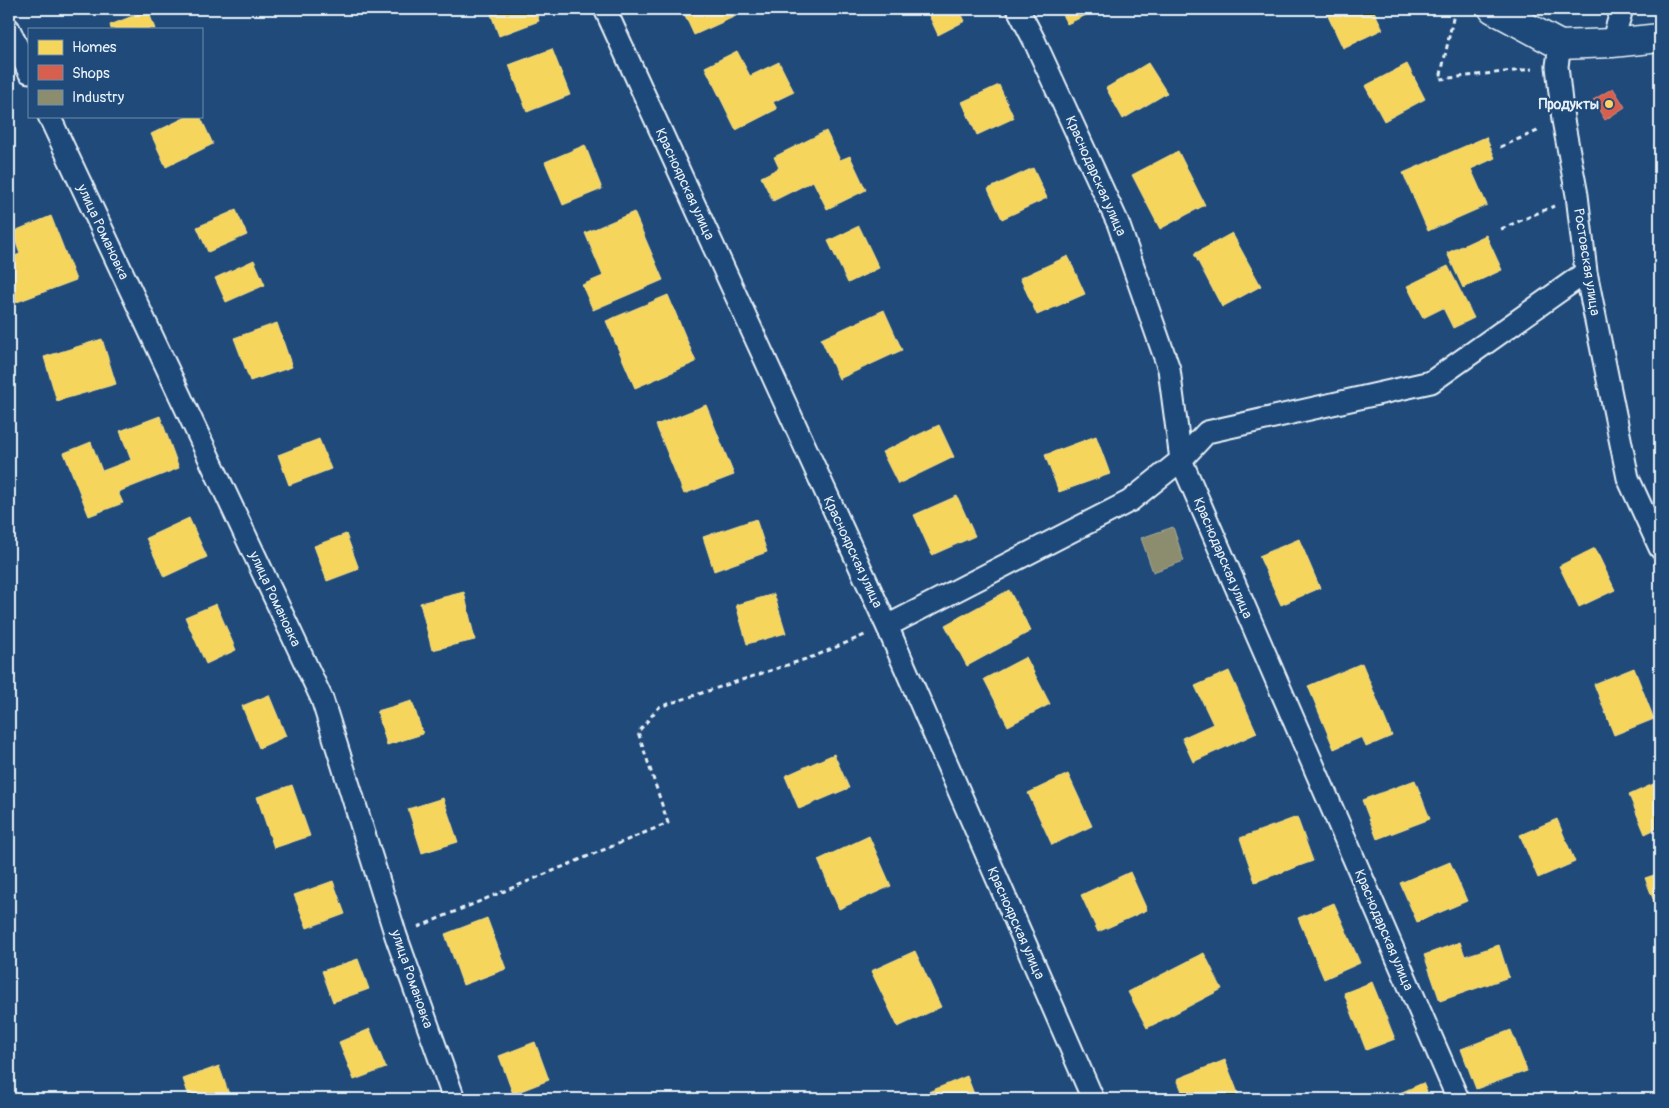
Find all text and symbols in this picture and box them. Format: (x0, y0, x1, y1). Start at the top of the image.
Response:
legend (28, 28, 202, 118)
text: Homes (72, 38, 117, 57)
text: Shops (72, 64, 110, 83)
text: Industry (72, 88, 125, 107)
place label: Продукты (1539, 96, 1599, 113)
marker: Продукты (1603, 98, 1615, 110)
street label: Краснодарская улица (1062, 113, 1130, 239)
street label: Красноярская улица (652, 125, 718, 243)
street label: улица Романовка (73, 181, 133, 282)
street label: Ростовская улица (1570, 207, 1604, 317)
street label: Красноярская улица (820, 493, 886, 611)
street label: Краснодарская улица (1190, 495, 1256, 621)
street label: улица Романовка (245, 548, 305, 649)
street label: Красноярская улица (984, 864, 1048, 982)
street label: Краснодарская улица (1351, 867, 1417, 993)
street label: улица Романовка (387, 926, 437, 1031)

